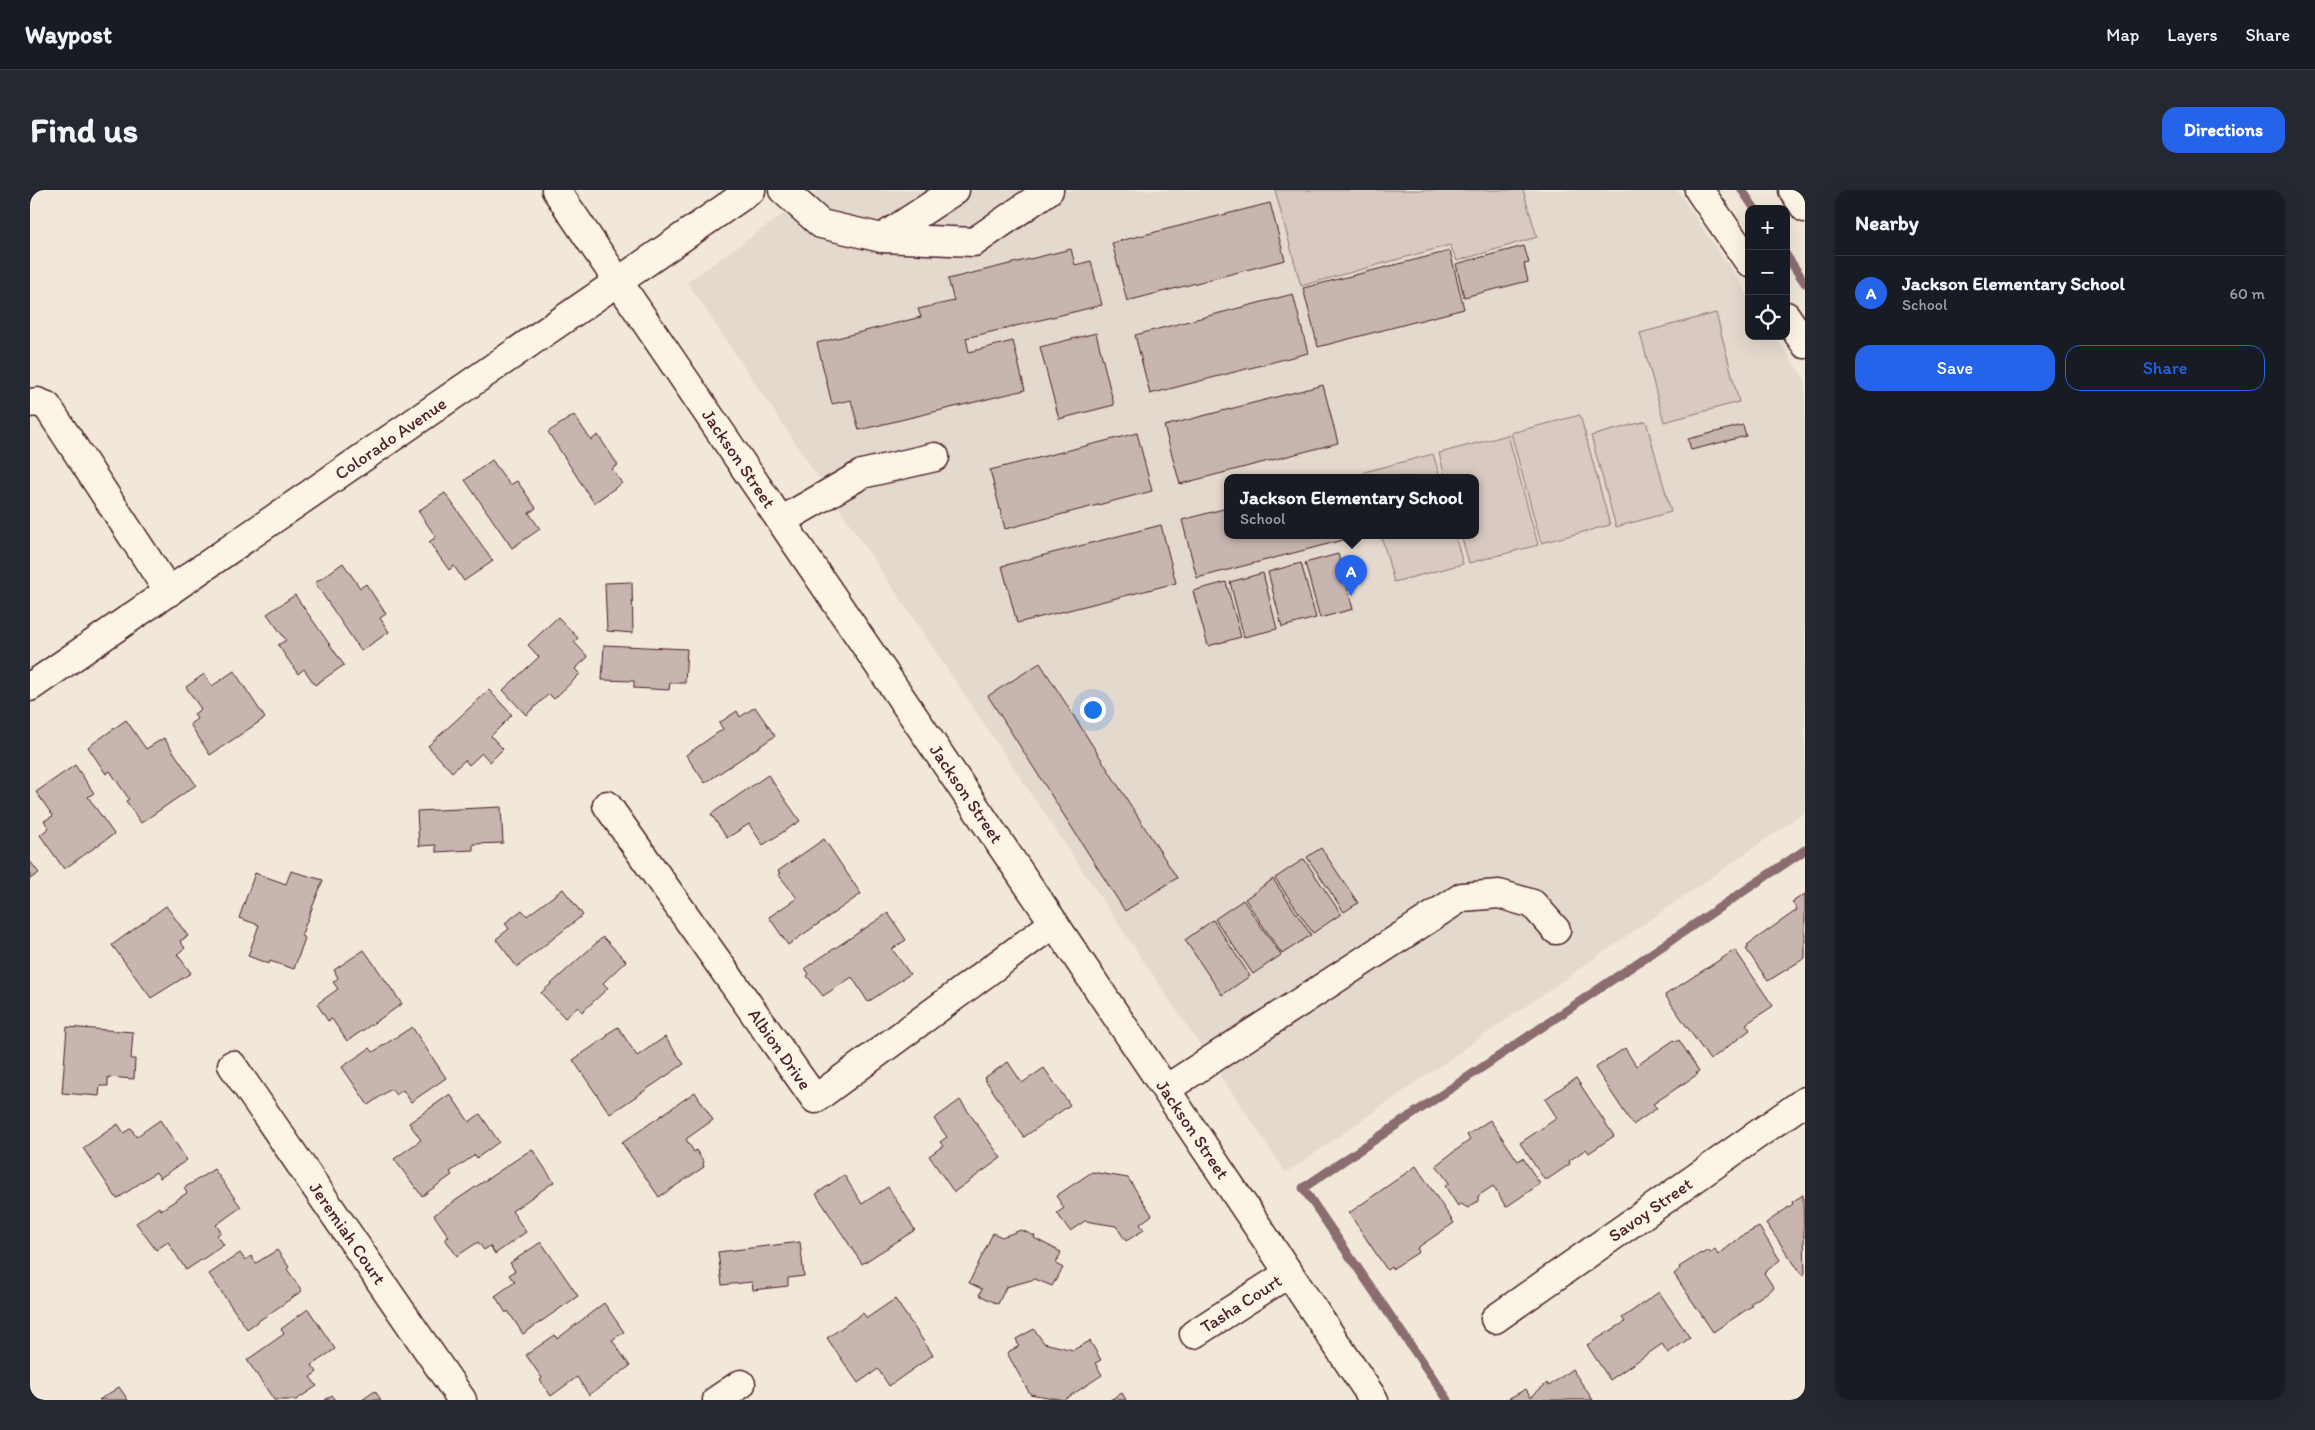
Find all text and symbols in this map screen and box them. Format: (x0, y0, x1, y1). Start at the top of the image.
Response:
text: Waypost (25, 20, 112, 49)
text: Map (2106, 24, 2139, 46)
text: Layers (2167, 24, 2217, 46)
text: Share (2245, 24, 2290, 46)
button: Directions (2162, 107, 2285, 153)
text: Find us (30, 109, 138, 151)
map controls (1745, 205, 1790, 340)
button: + (1745, 205, 1790, 250)
text: Nearby (1855, 210, 1919, 235)
button: − (1745, 250, 1790, 295)
text: Jackson Elementary School (1902, 272, 2125, 295)
text: A (1866, 284, 1876, 303)
text: 60 m (2230, 284, 2265, 303)
button: locate (1745, 295, 1790, 340)
text: School (1902, 295, 1948, 314)
button: Save (1855, 345, 2055, 391)
button: Share (2065, 345, 2265, 391)
street label: Colorado Avenue (331, 392, 451, 485)
street label: Jackson Street (697, 405, 780, 513)
popup (1224, 474, 1479, 539)
text: Jackson Elementary School (1240, 486, 1463, 509)
text: School (1240, 509, 1286, 528)
pin: A (1335, 555, 1367, 596)
your location (1080, 697, 1106, 723)
street label: Jackson Street (925, 740, 1008, 848)
street label: Albion Drive (743, 1004, 816, 1094)
street label: Jackson Street (1151, 1076, 1234, 1184)
street label: Savoy Street (1604, 1173, 1697, 1247)
street label: Jeremiah Court (304, 1178, 391, 1289)
street label: Tasha Court (1196, 1269, 1286, 1338)

